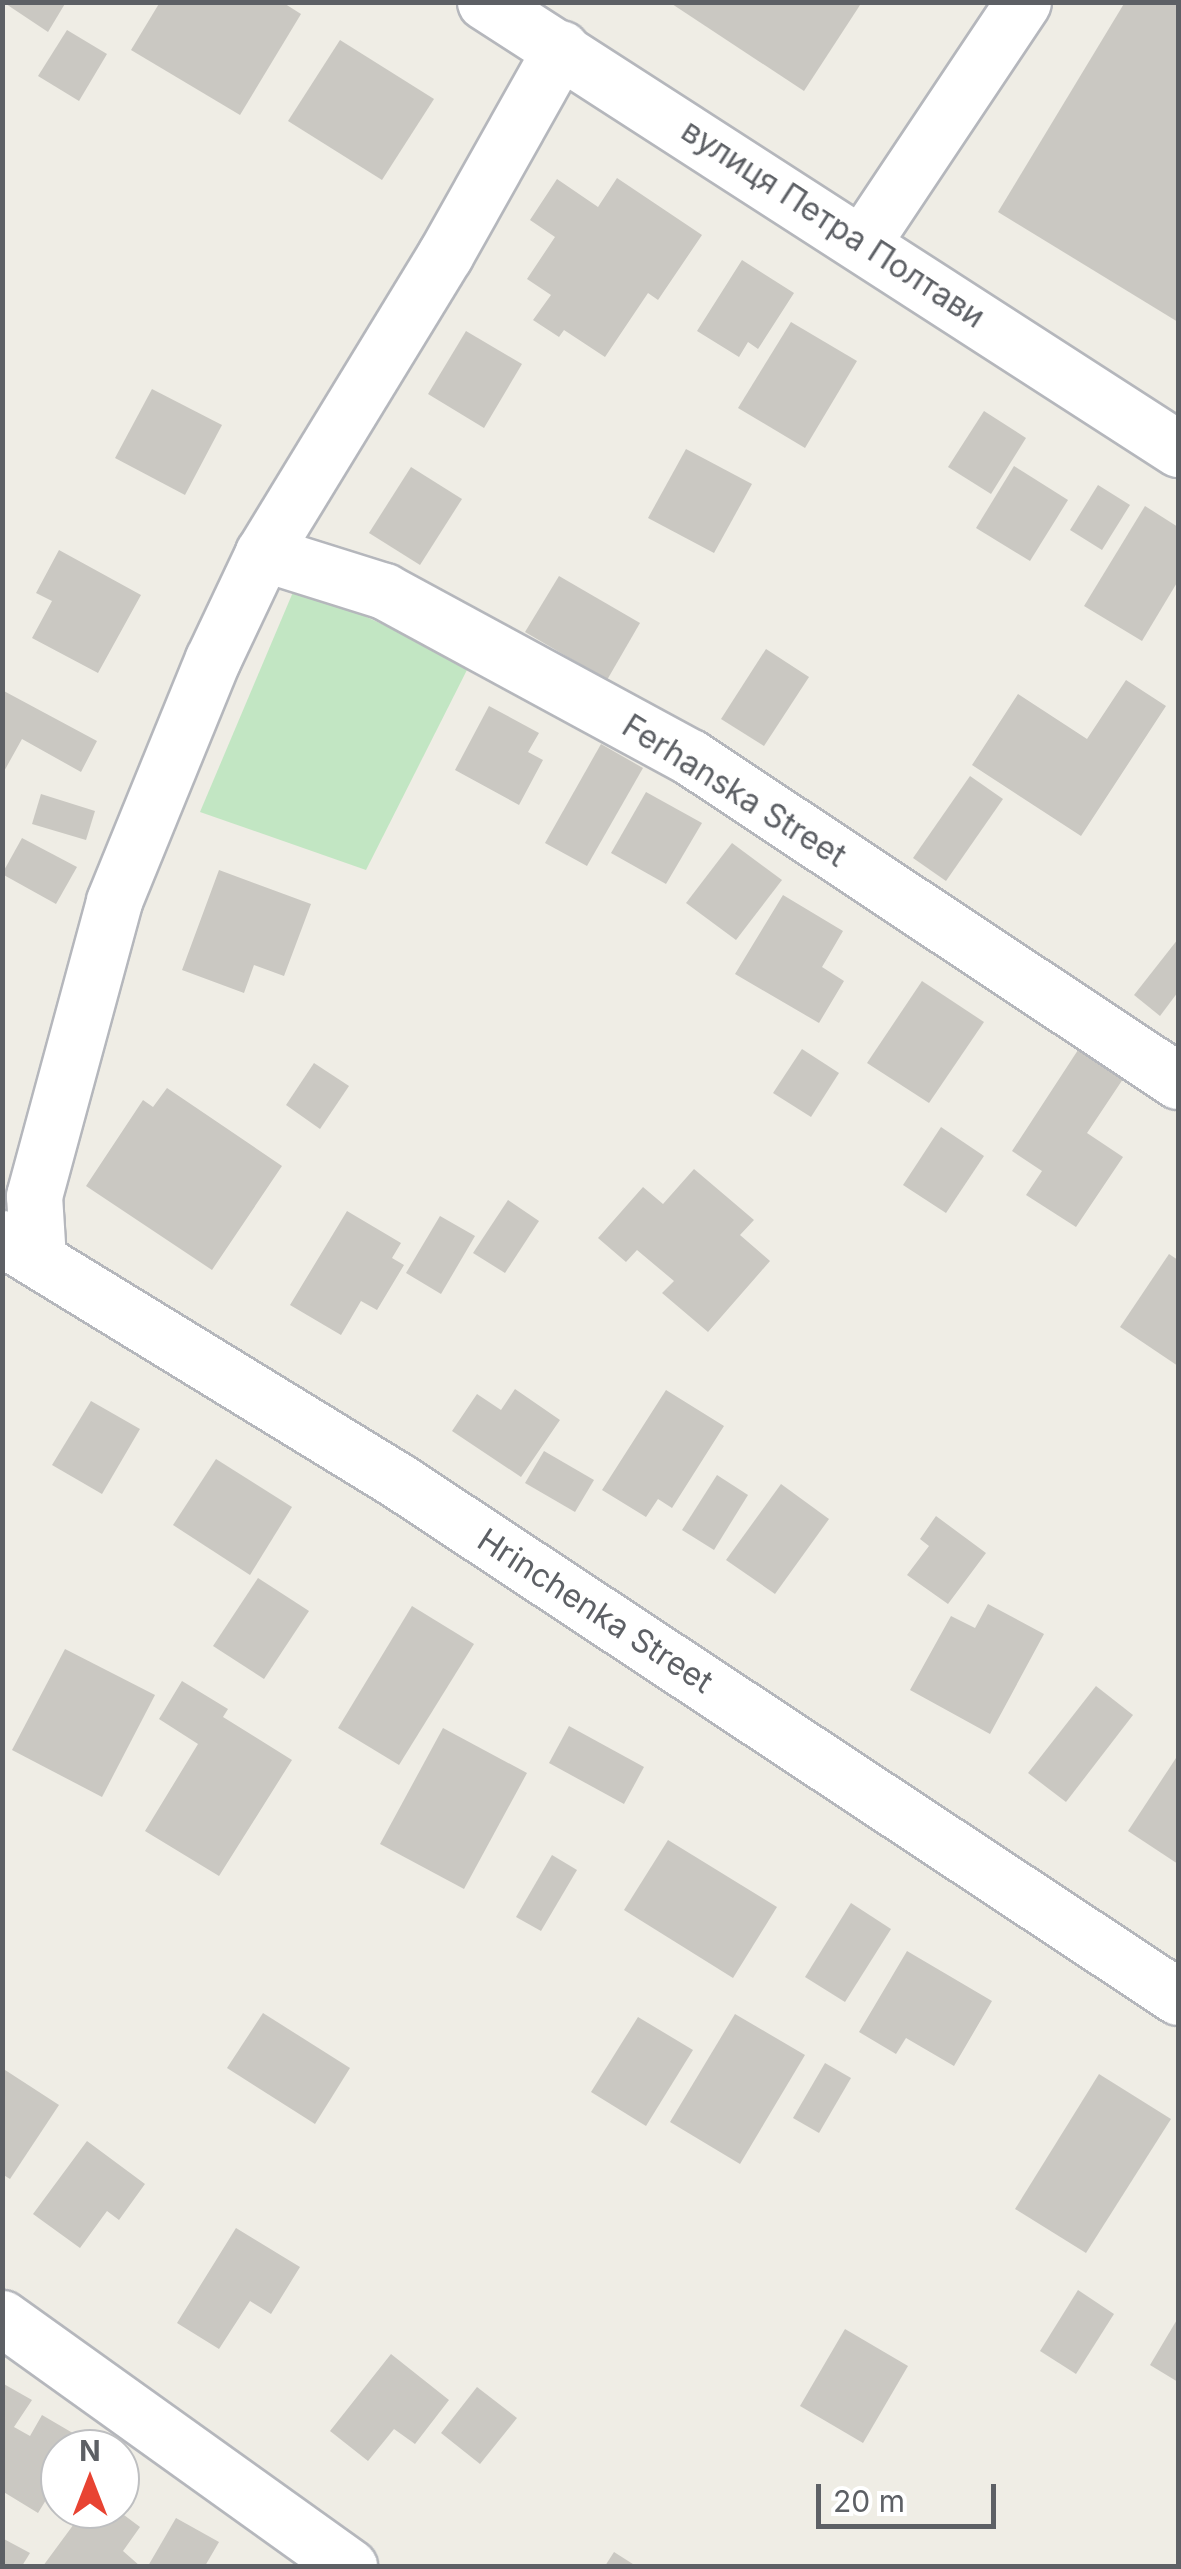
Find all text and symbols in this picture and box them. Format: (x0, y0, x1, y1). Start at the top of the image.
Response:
street label: вулиця Петра Полтави (674, 112, 992, 336)
street label: Ferhanska Street (615, 707, 853, 875)
street label: Hrinchenka Street (470, 1521, 720, 1701)
north arrow (40, 2429, 140, 2529)
text: N (79, 2434, 101, 2468)
scale bar (821, 2464, 1001, 2526)
text: 20 m (833, 2483, 905, 2519)

